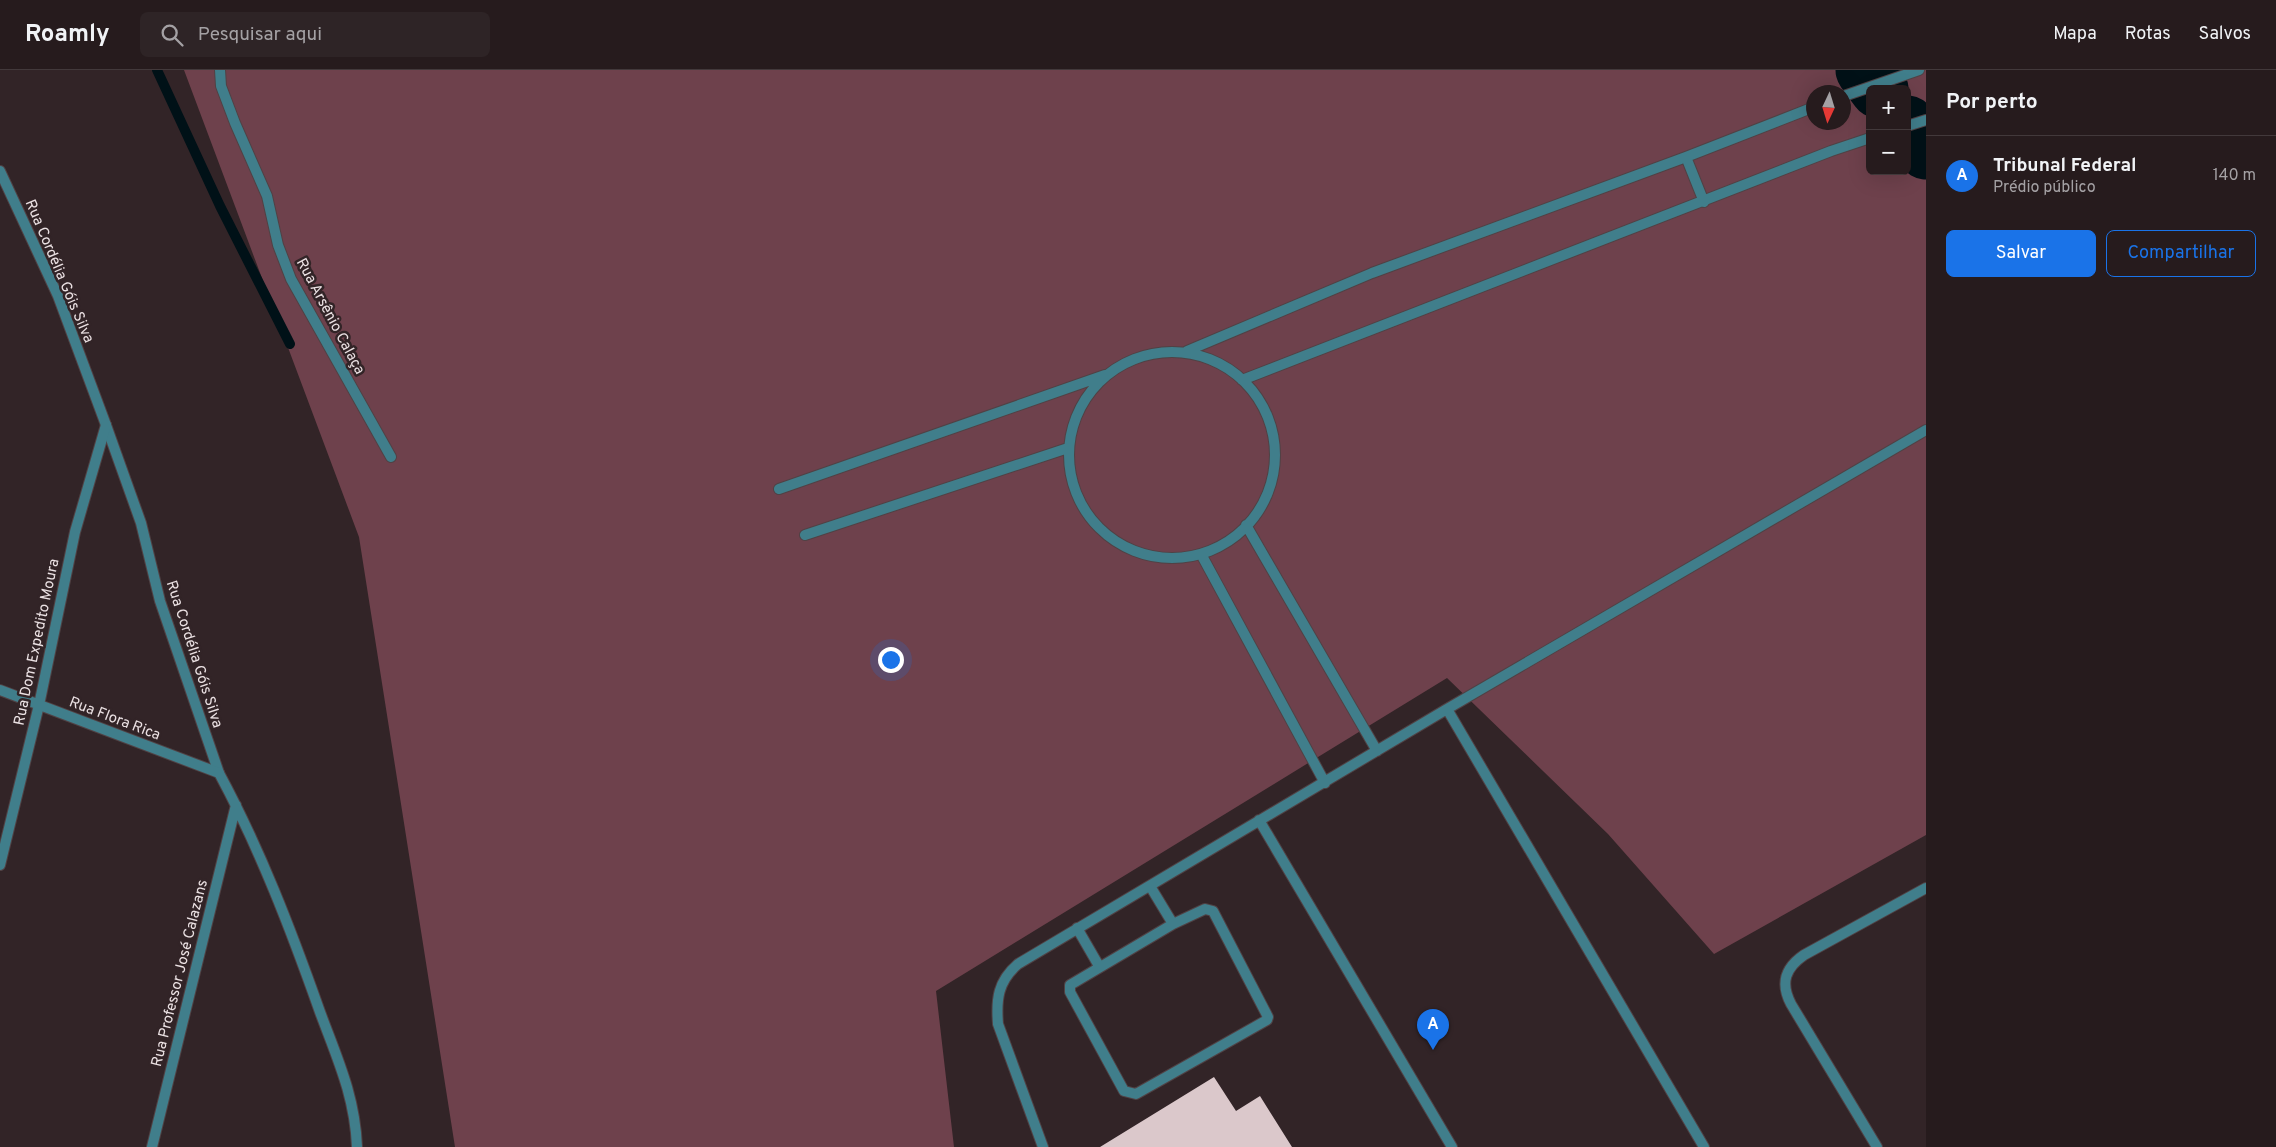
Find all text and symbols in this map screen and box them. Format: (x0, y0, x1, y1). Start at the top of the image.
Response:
search box (140, 12, 490, 57)
text: Roamly (25, 20, 110, 50)
icon: search (158, 21, 186, 49)
text: Pesquisar aqui (198, 23, 322, 47)
text: Mapa (2053, 23, 2097, 46)
text: Rotas (2125, 23, 2171, 46)
text: Salvos (2199, 23, 2251, 46)
north arrow (1806, 85, 1851, 130)
map controls (1866, 85, 1911, 175)
button: + (1866, 85, 1911, 130)
text: Por perto (1946, 89, 2038, 116)
button: − (1866, 130, 1911, 175)
text: Tribunal Federal (1993, 154, 2137, 178)
text: A (1956, 166, 1968, 186)
text: 140 m (2213, 166, 2256, 186)
text: Prédio público (1993, 178, 2096, 198)
street label: Rua Cordélia Góis Silva (20, 197, 97, 346)
button: Salvar (1946, 230, 2096, 277)
button: Compartilhar (2106, 230, 2256, 277)
street label: Rua Arsênio Calaça (291, 255, 368, 378)
street label: Rua Dom Expedito Moura (10, 557, 64, 728)
street label: Rua Cordélia Góis Silva (161, 578, 226, 731)
your location (878, 647, 904, 673)
street label: Rua Flora Rica (66, 693, 163, 746)
street label: Rua Professor José Calazans (148, 878, 213, 1069)
pin: A (1417, 1009, 1449, 1050)

